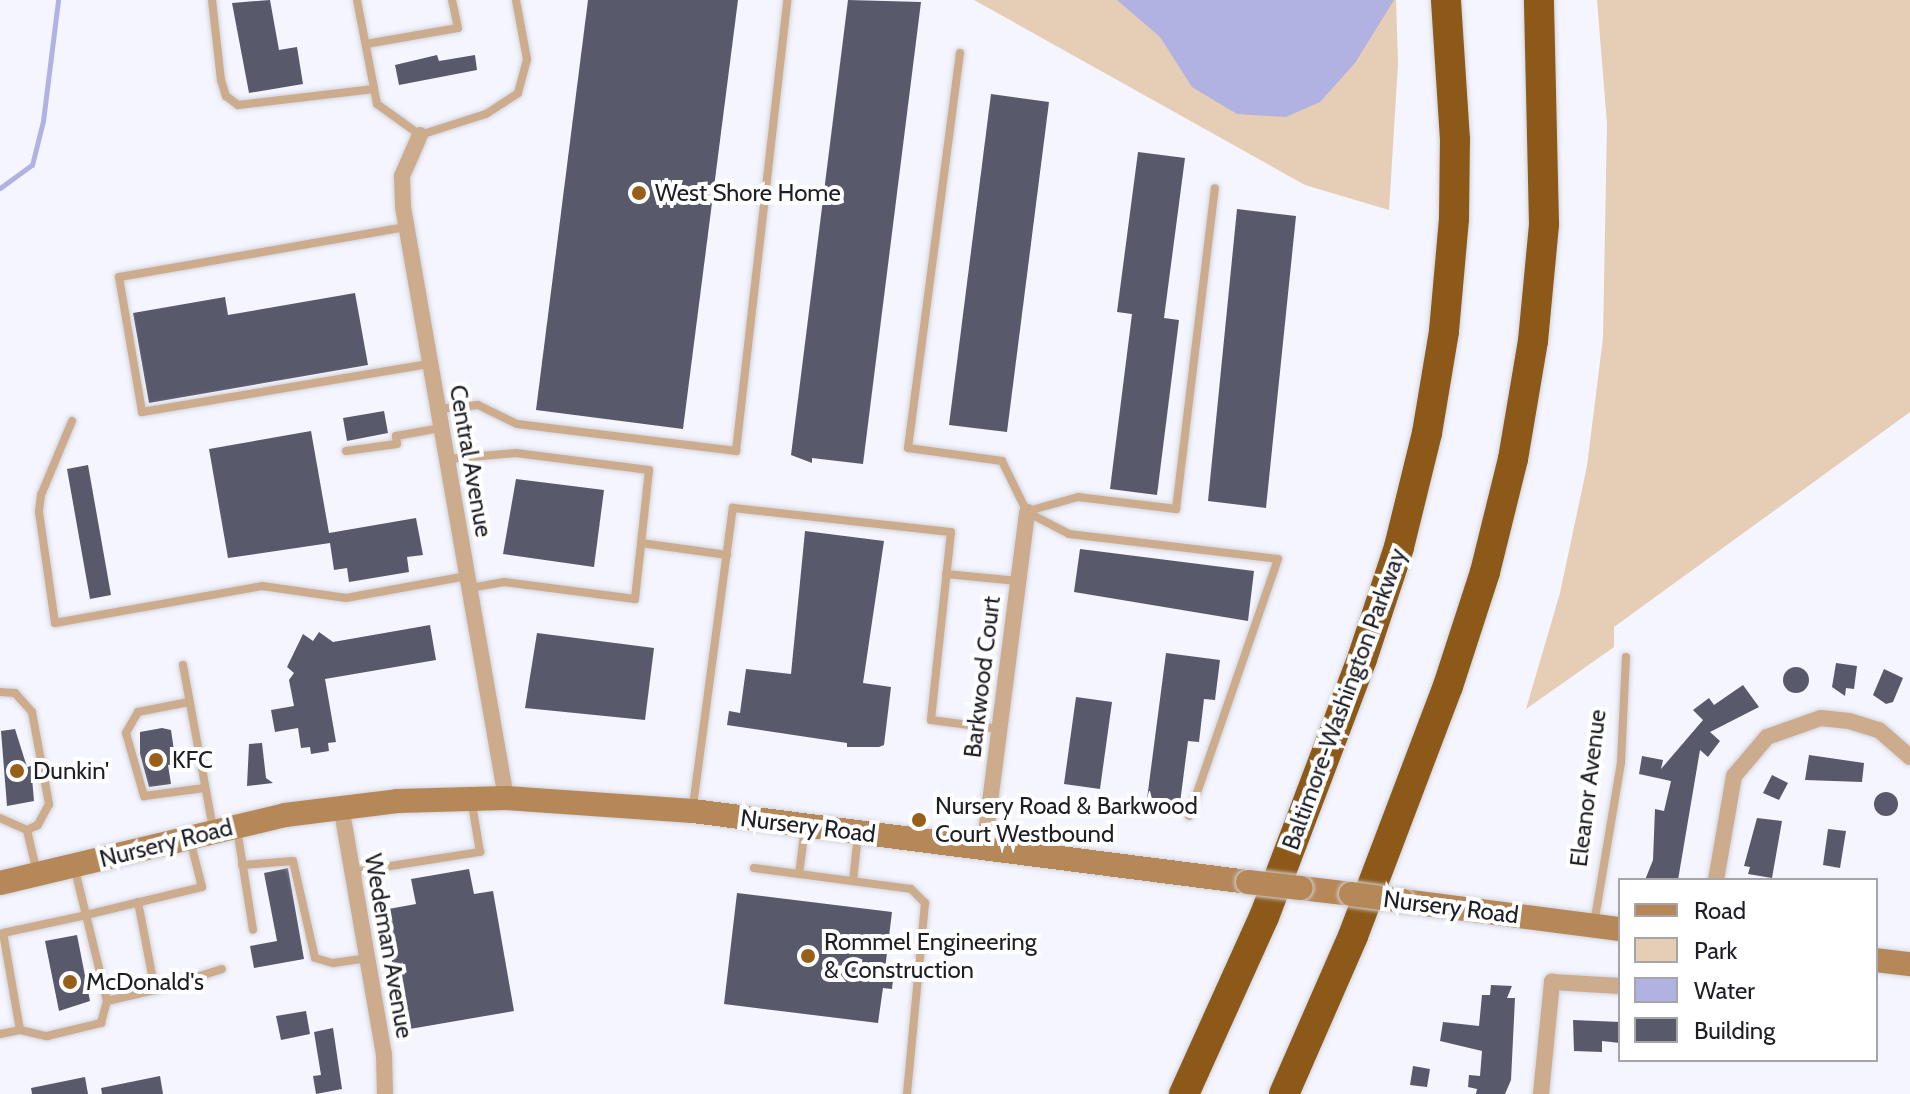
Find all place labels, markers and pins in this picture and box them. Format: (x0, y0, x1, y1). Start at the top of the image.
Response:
place label: West Shore Home (655, 179, 841, 207)
marker: West Shore Home (630, 184, 648, 202)
place label: KFC (172, 746, 213, 774)
marker: KFC (147, 751, 165, 769)
place label: Dunkin' (33, 757, 109, 785)
marker: Dunkin' (8, 762, 26, 780)
place label: Nursery Road & Barkwood Court Westbound (935, 792, 1198, 848)
marker: Nursery Road & Barkwood Court Westbound (910, 811, 928, 829)
place label: Rommel Engineering & Construction (824, 928, 1037, 984)
marker: Rommel Engineering & Construction (799, 947, 817, 965)
place label: McDonald's (86, 968, 204, 996)
marker: McDonald's (61, 973, 79, 991)

